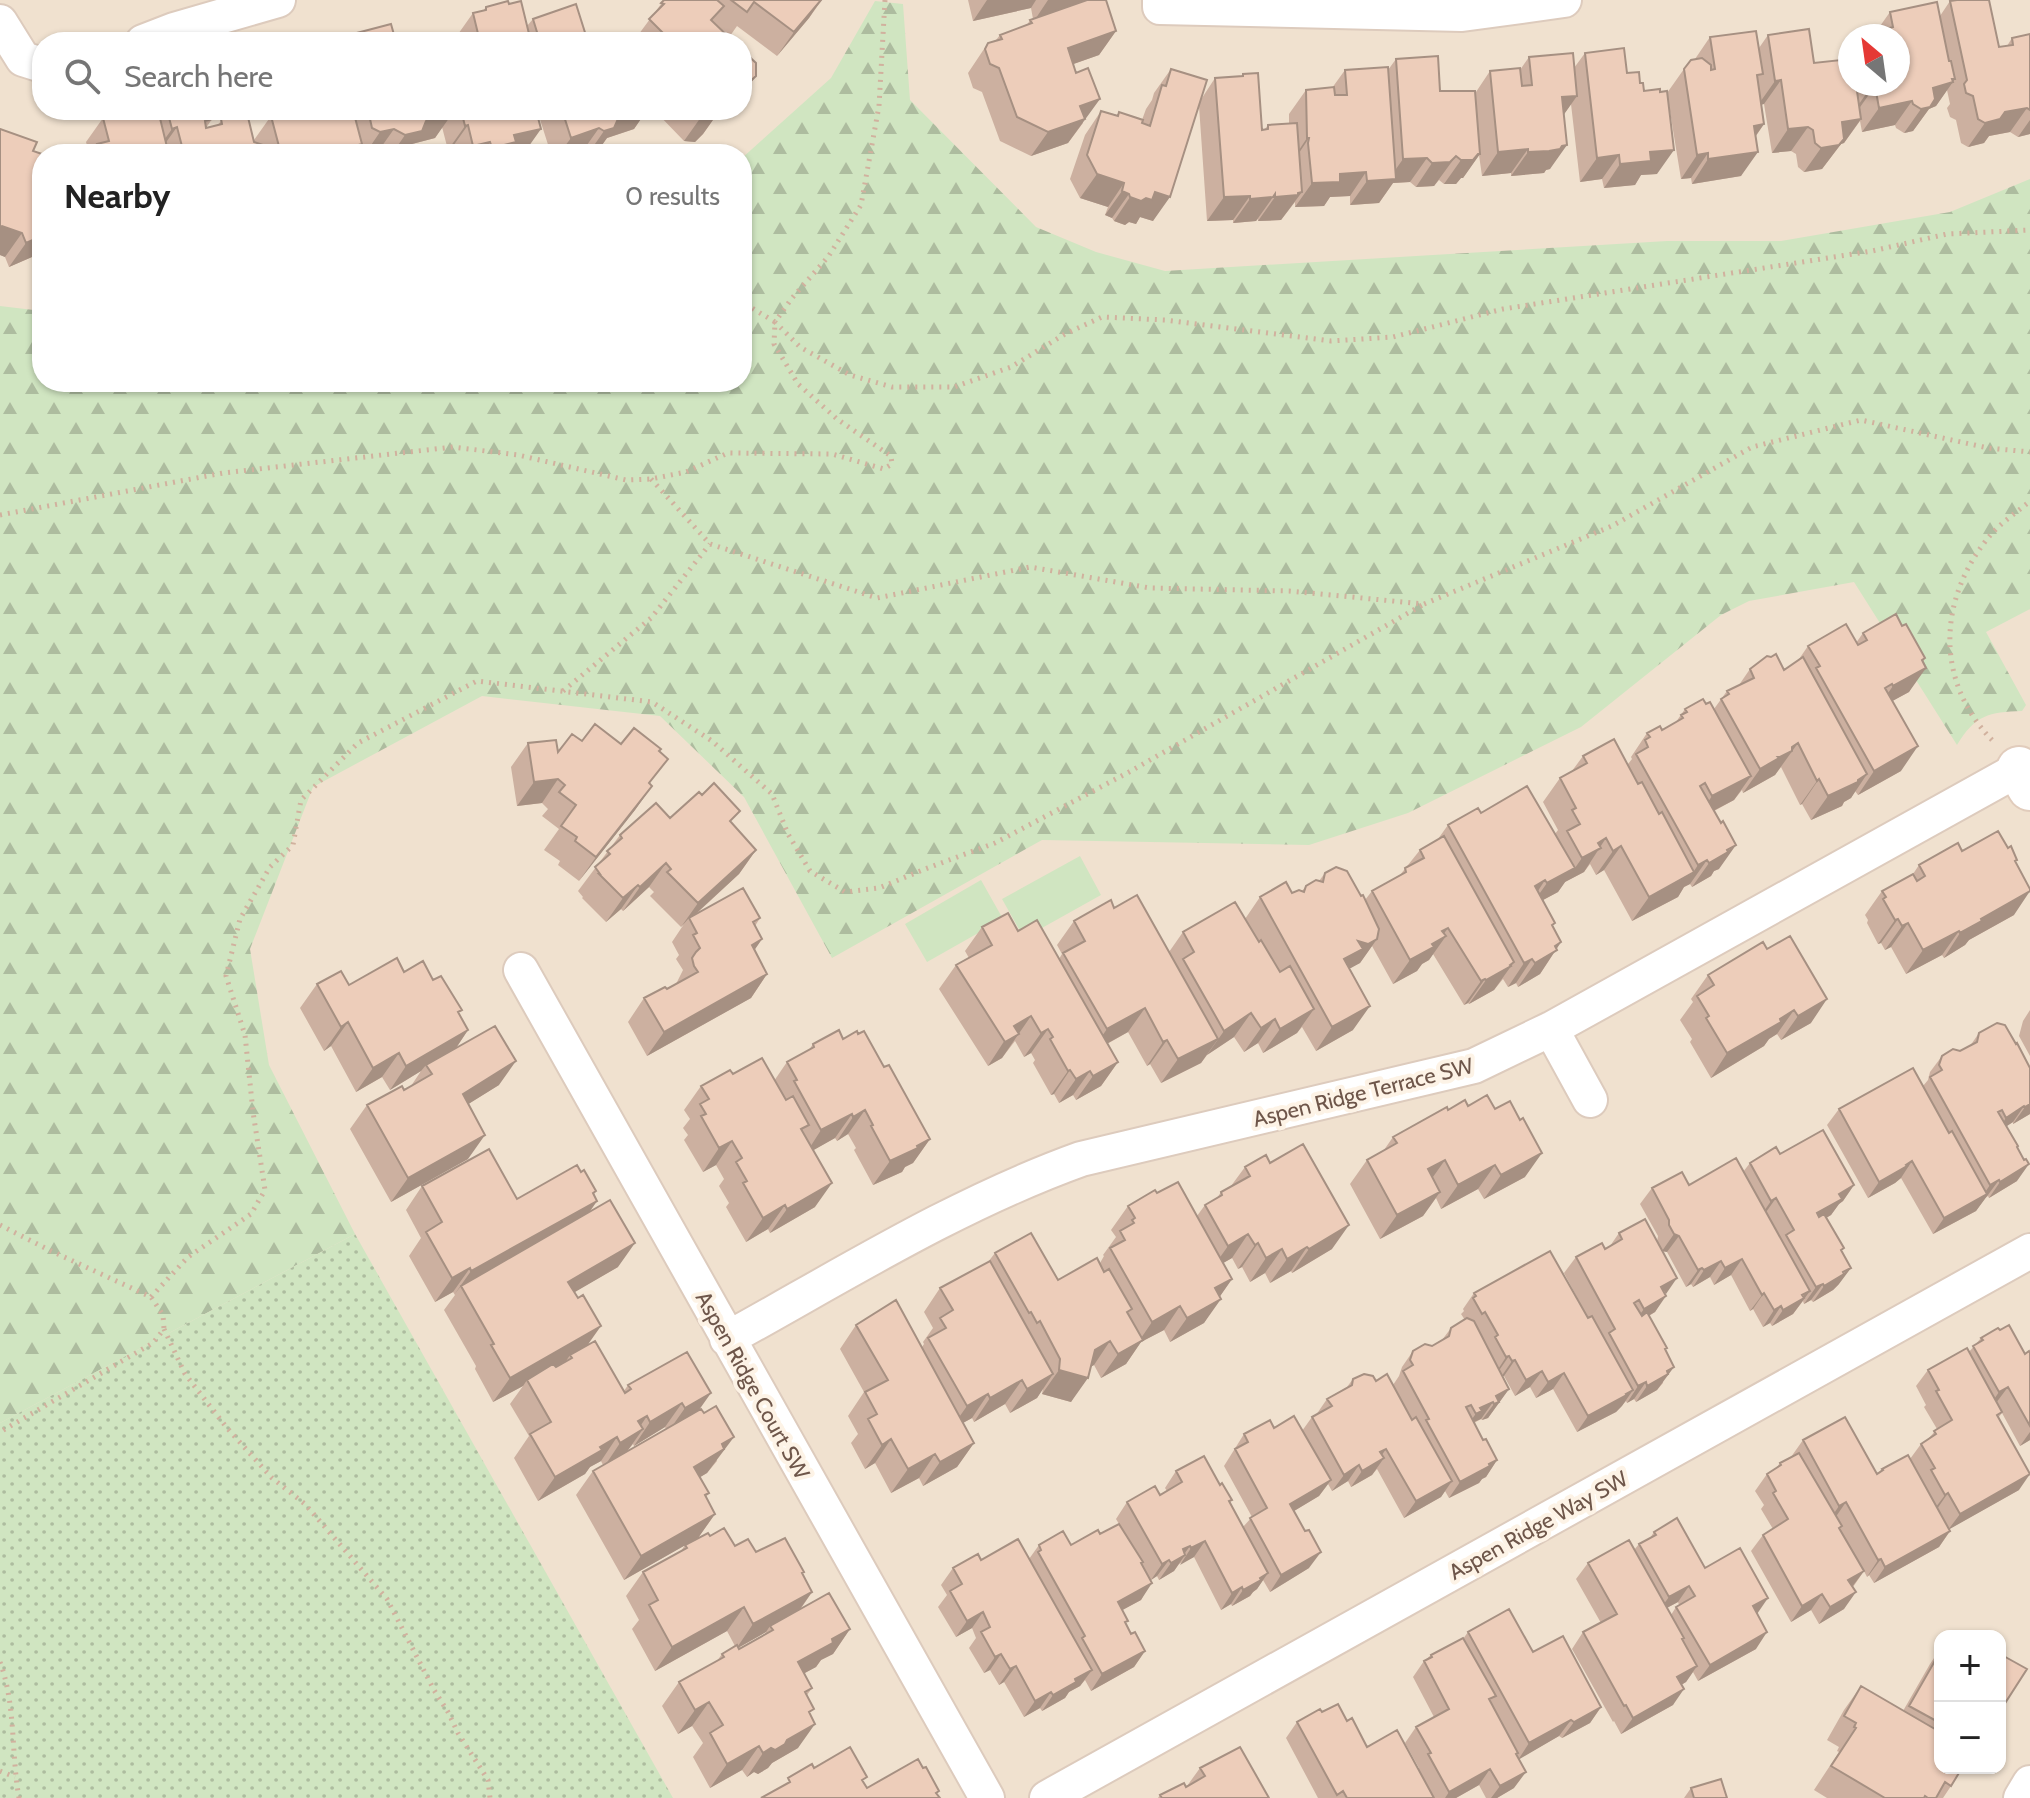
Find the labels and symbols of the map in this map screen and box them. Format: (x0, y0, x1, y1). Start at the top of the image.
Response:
north arrow (1838, 24, 1910, 96)
street label: Aspen Ridge Terrace SW (1250, 1052, 1476, 1133)
street label: Aspen Ridge Court SW (690, 1287, 815, 1484)
street label: Aspen Ridge Way SW (1444, 1465, 1633, 1586)

